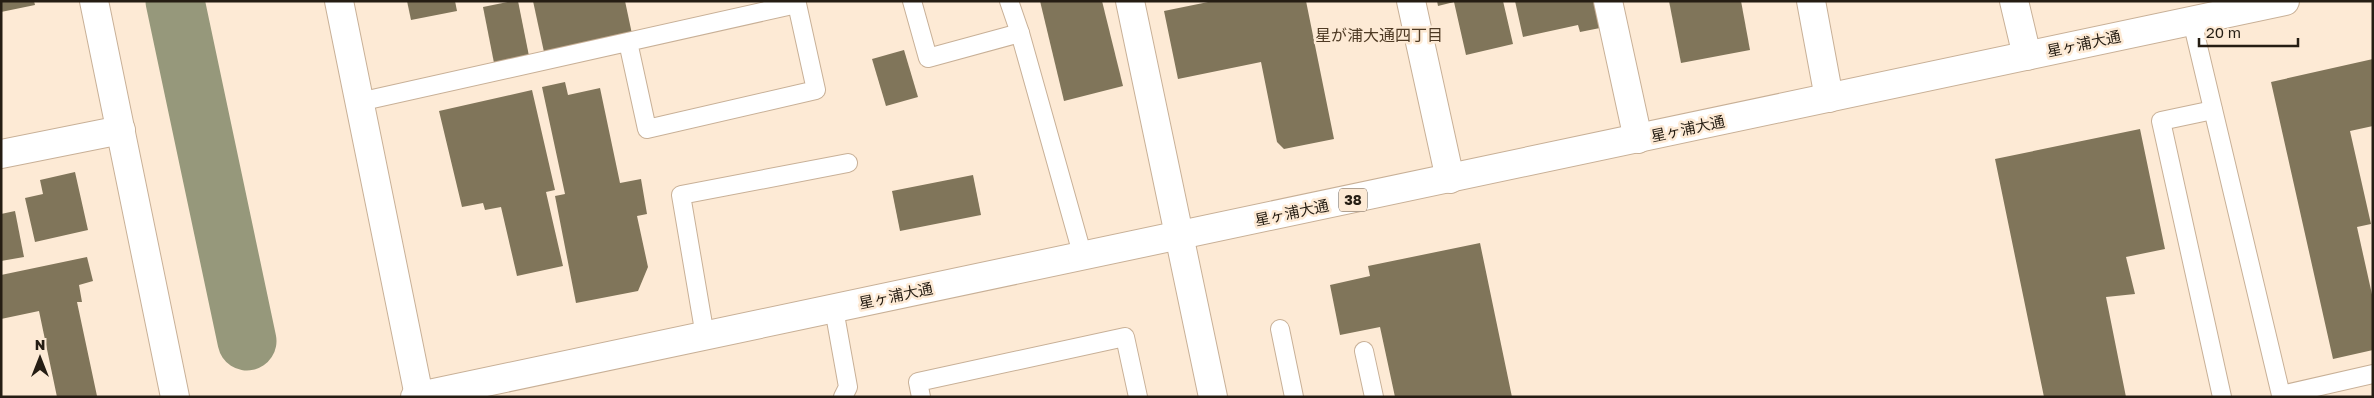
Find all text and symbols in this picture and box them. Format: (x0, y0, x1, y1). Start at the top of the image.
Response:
scale bar (2199, 15, 2298, 47)
text: 20 m (2206, 23, 2241, 41)
district label: 星が浦大通四丁目 (1315, 25, 1443, 45)
street label: 星ヶ浦大通 (2045, 26, 2122, 60)
street label: 星ヶ浦大通 (1649, 111, 1726, 145)
road number: 38 (1339, 188, 1367, 212)
street label: 星ヶ浦大通 (1253, 195, 1330, 229)
street label: 星ヶ浦大通 (857, 278, 934, 312)
north arrow (15, 333, 65, 383)
text: N (35, 336, 45, 353)

